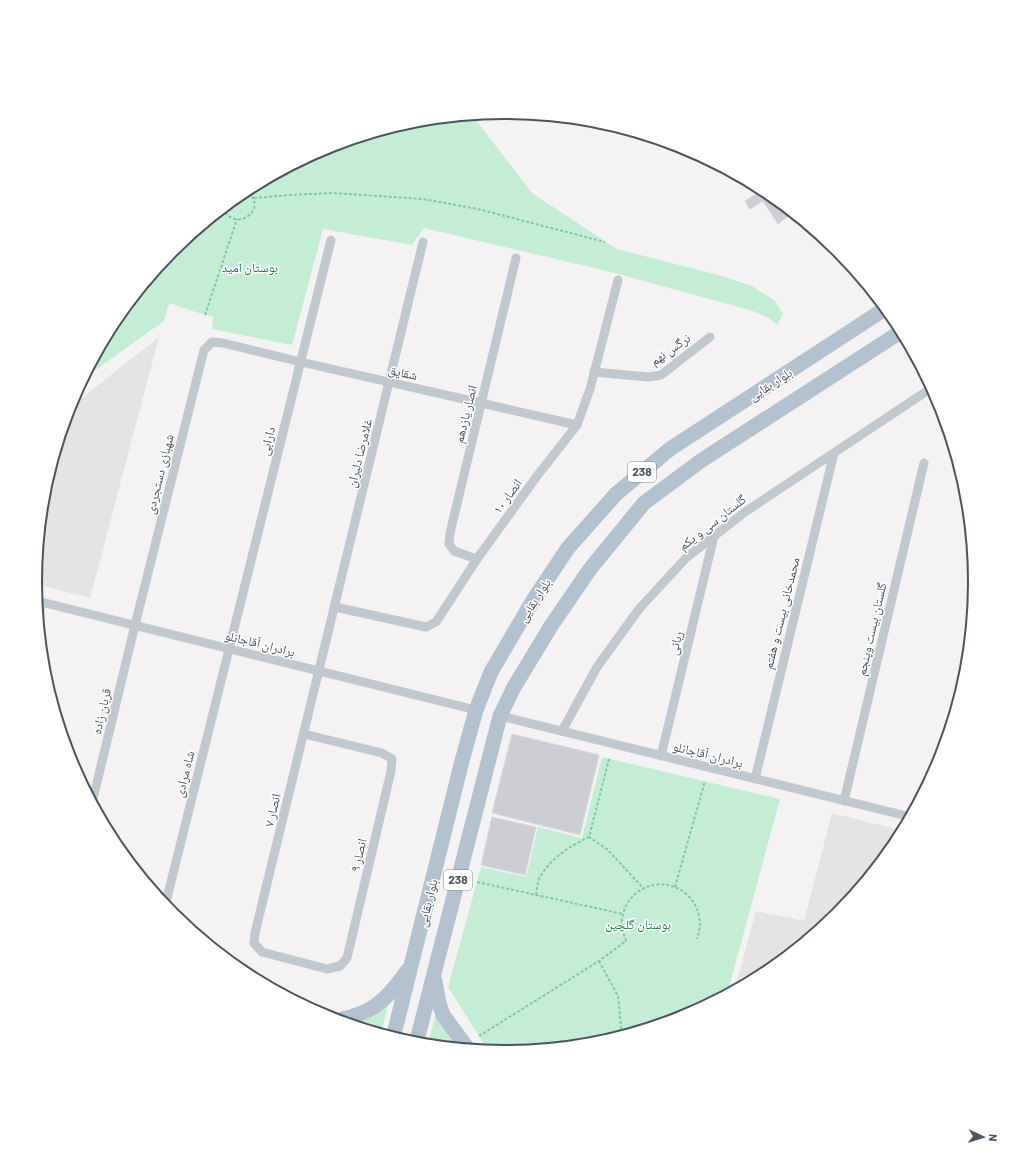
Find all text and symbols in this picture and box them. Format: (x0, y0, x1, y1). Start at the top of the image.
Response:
park label: بوستان امید (222, 259, 278, 276)
street label: نرگس نهم (647, 329, 694, 369)
street label: شقایق (387, 361, 419, 384)
street label: بلوار بقایی (745, 364, 795, 405)
street label: انصار یازدهم (450, 383, 481, 445)
street label: غلامرضا دلیران (343, 416, 376, 489)
street label: دارابی (256, 425, 279, 457)
street label: شهبازی دستجردی (141, 432, 178, 516)
road number: 238 (628, 462, 656, 482)
street label: انصار ۱۰ (489, 475, 526, 517)
street label: گلستان سی و یکم (675, 490, 750, 554)
street label: محمدخانی بیست و هفتم (759, 555, 804, 671)
street label: بلوار بقایی (514, 575, 555, 625)
street label: گلستان بیست وپنجم (852, 580, 891, 677)
street label: برادران آقاجانلو (223, 627, 297, 660)
street label: ربانی (664, 629, 687, 657)
street label: قربان زاده (88, 687, 115, 736)
street label: برادران آقاجانلو (671, 738, 745, 771)
street label: شاه مرادی (170, 749, 198, 799)
street label: انصار ۷ (260, 792, 285, 828)
street label: انصار ۹ (346, 837, 371, 873)
road number: 238 (444, 870, 472, 890)
street label: بلوار بقایی (413, 877, 442, 929)
park label: بوستان گلچین (605, 916, 671, 933)
north arrow (963, 1117, 1003, 1157)
text: N (987, 1134, 1000, 1142)

